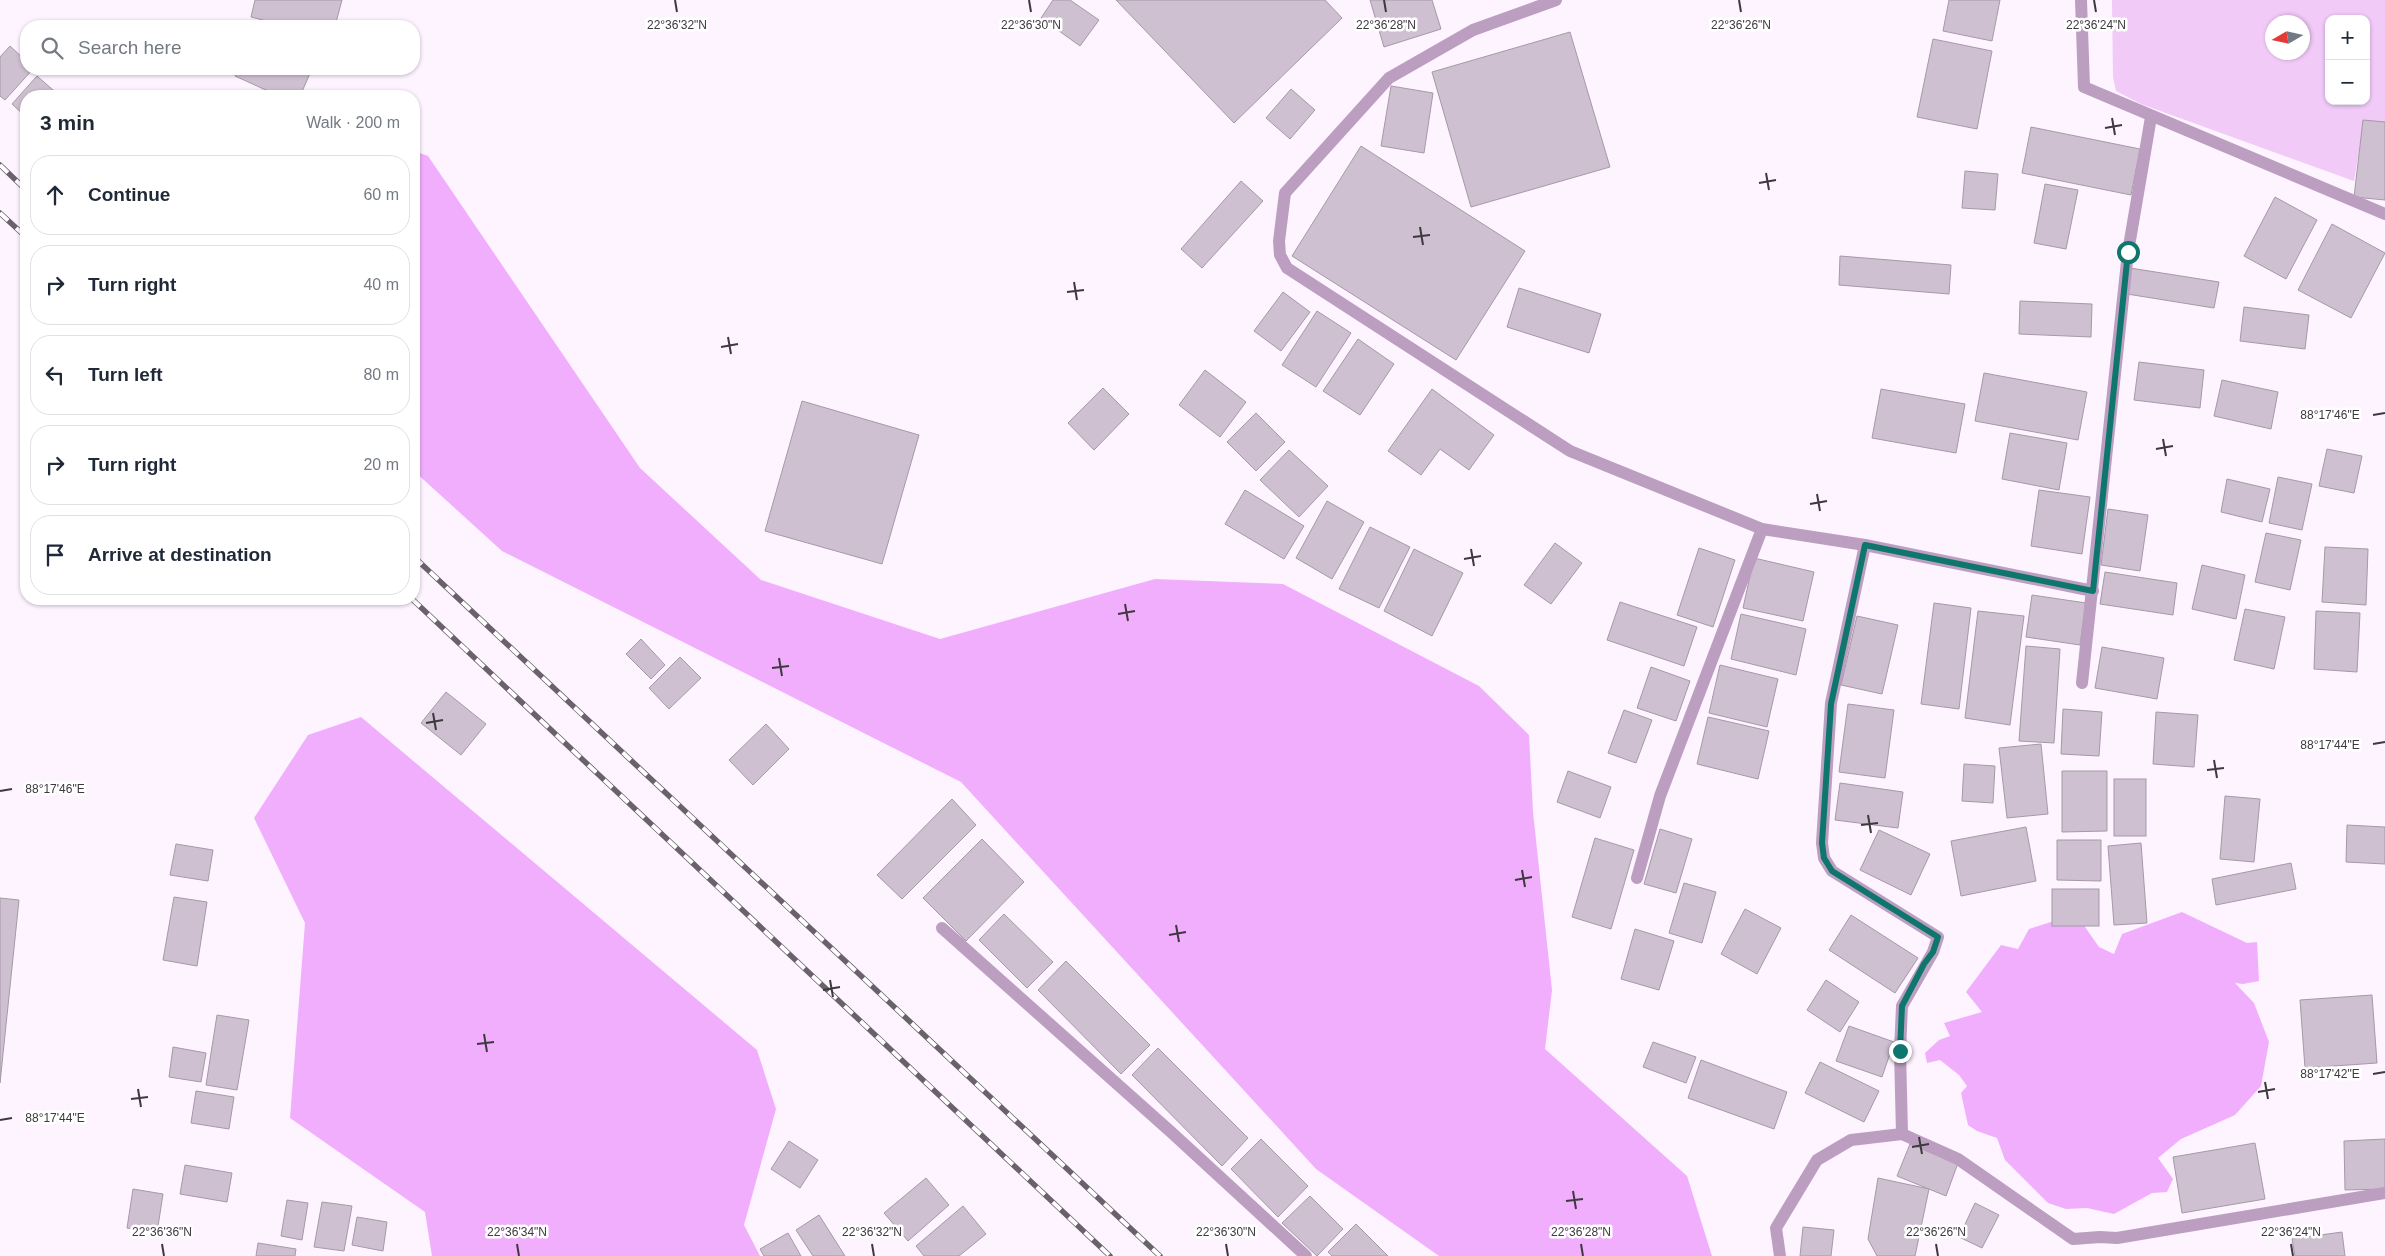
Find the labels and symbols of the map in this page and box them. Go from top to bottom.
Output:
north arrow [2265,15,2310,60]
text: 22°36'32"N [647,18,707,32]
text: 22°36'30"N [1001,18,1061,32]
text: 22°36'28"N [1356,18,1416,32]
text: 22°36'26"N [1711,18,1771,32]
text: 22°36'24"N [2066,18,2126,32]
route start [2117,241,2140,264]
text: 88°17'46"E [2300,408,2360,422]
text: 88°17'44"E [2300,738,2360,752]
text: 88°17'46"E [25,782,85,796]
route end [1889,1040,1912,1063]
text: 88°17'42"E [2300,1067,2360,1081]
text: 88°17'44"E [25,1111,85,1125]
text: 22°36'36"N [132,1225,192,1239]
text: 22°36'34"N [487,1225,547,1239]
text: 22°36'32"N [842,1225,902,1239]
text: 22°36'30"N [1196,1225,1256,1239]
text: 22°36'28"N [1551,1225,1611,1239]
text: 22°36'26"N [1906,1225,1966,1239]
text: 22°36'24"N [2261,1225,2321,1239]

